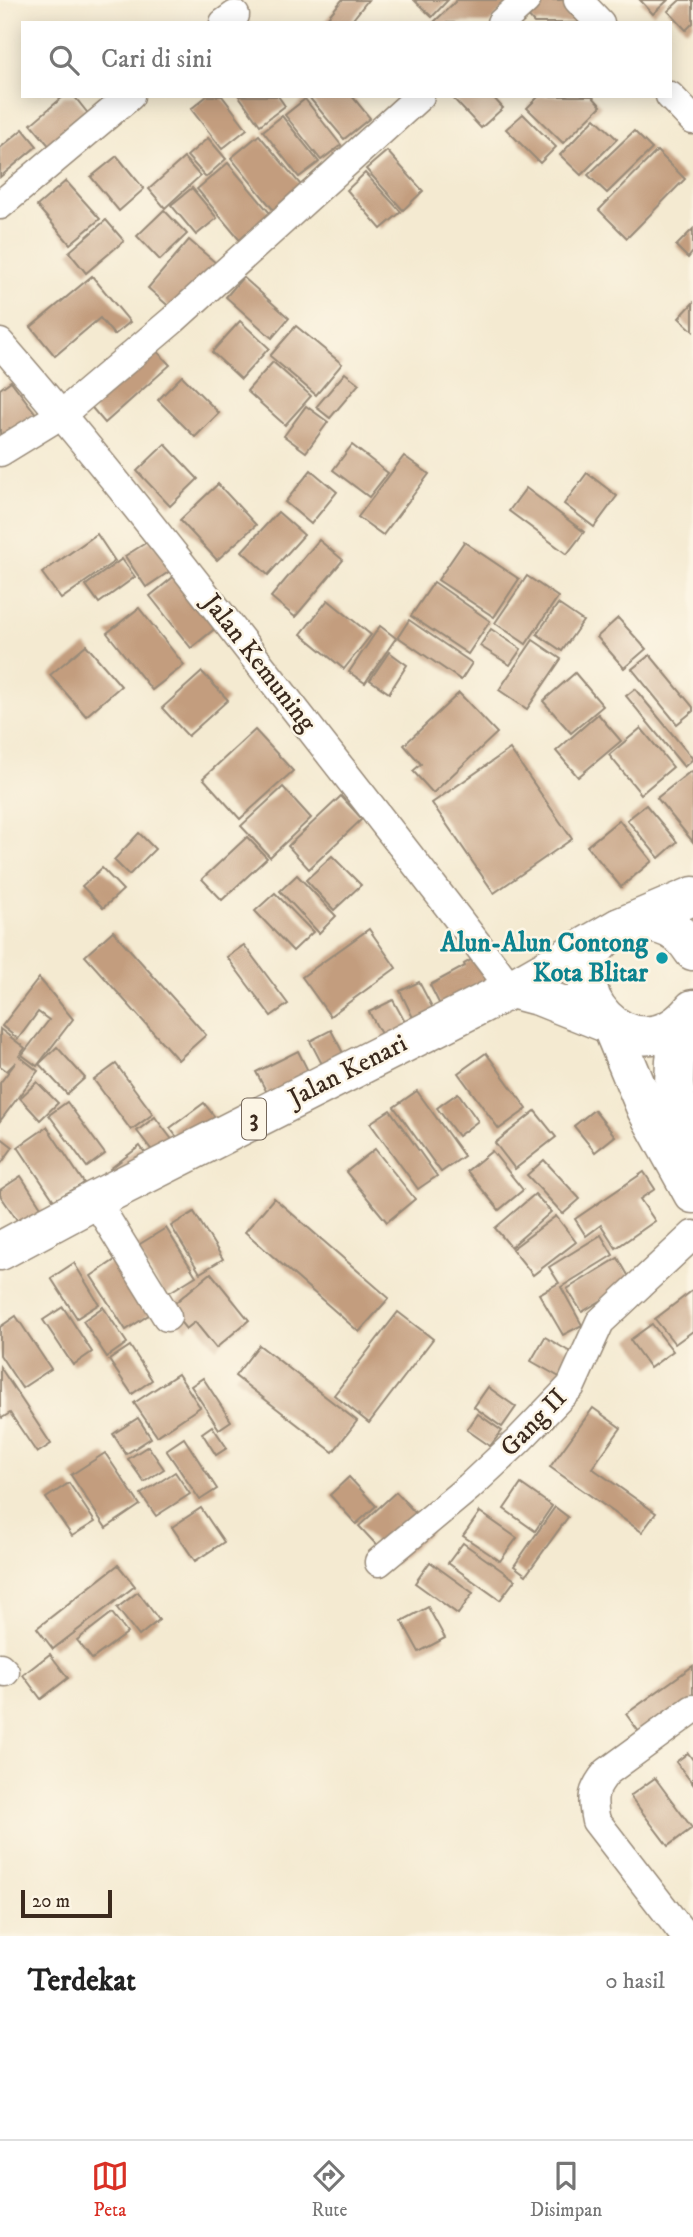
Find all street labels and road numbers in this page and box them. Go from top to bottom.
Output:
street label: Jalan Kemuning [194,586,323,739]
street label: Jalan Kenari [281,1027,413,1116]
road number: 3 [242,1098,266,1140]
street label: Gang II [493,1382,575,1464]

